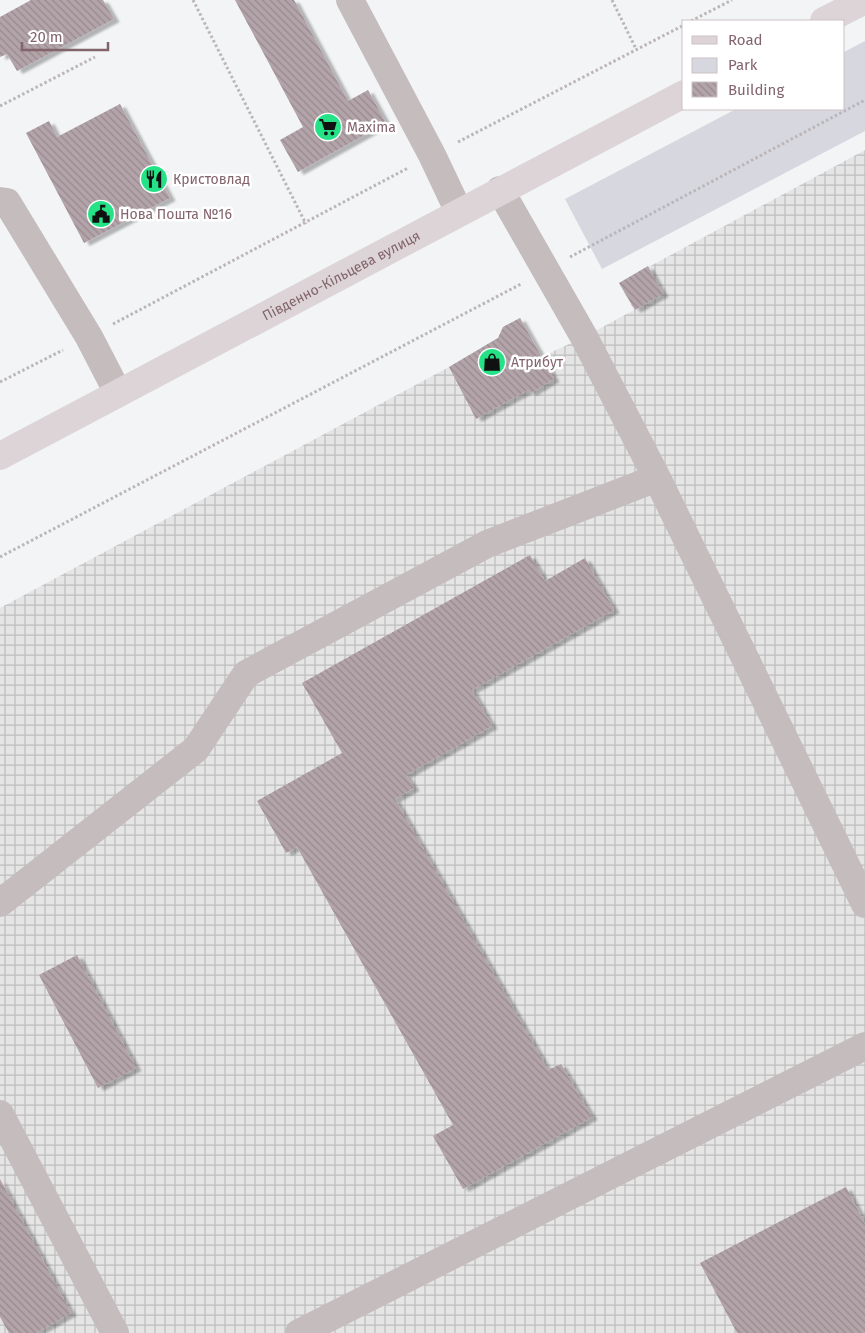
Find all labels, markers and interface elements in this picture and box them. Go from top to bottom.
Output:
scale bar [22,20,109,52]
legend [682,20,845,110]
text: 20 m [30,28,63,46]
text: Road [728,31,763,49]
text: Park [728,56,758,74]
text: Building [728,81,784,99]
supermarket icon: Maxima [313,112,343,142]
place label: Maxima [347,119,396,136]
restaurant icon: Кристовлад [139,164,169,194]
place label: Кристовлад [173,171,250,188]
public building icon: Нова Пошта №16 [86,199,116,229]
place label: Нова Пошта №16 [120,206,232,223]
street label: Південно-Кільцева вулиця [259,227,423,324]
shop icon: Атрибут [477,347,507,377]
place label: Атрибут [511,354,564,371]

